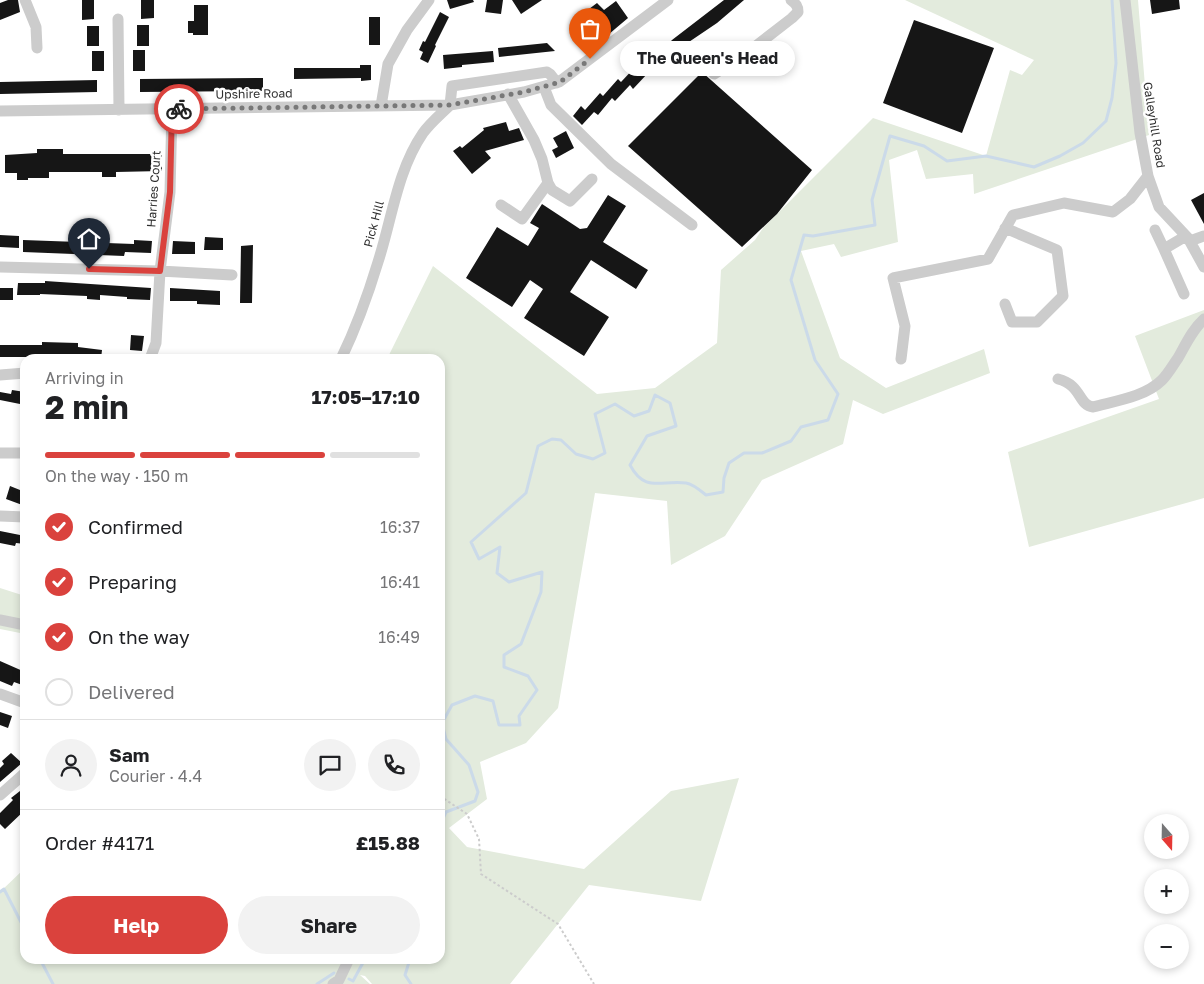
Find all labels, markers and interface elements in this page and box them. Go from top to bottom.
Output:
pin [569,8,611,59]
icon: bag [576,15,604,43]
callout: The Queen's Head [620,42,795,76]
text: The Queen's Head [637,48,778,68]
street label: Galleyhill Road [1140,81,1169,169]
courier [154,84,204,134]
street label: Upshire Road [215,85,293,102]
icon: bike [165,95,193,123]
street label: Harries Court [143,150,164,228]
street label: Pick Hill [360,199,387,249]
pin [68,218,110,269]
icon: home [75,225,103,253]
text: Arriving in [45,368,124,388]
text: 17:05–17:10 [311,385,420,408]
text: 2 min [45,388,129,426]
text: On the way · 150 m [45,466,188,486]
icon: check [45,513,73,541]
text: Confirmed [88,515,183,538]
text: 16:37 [380,517,420,537]
icon: check [45,568,73,596]
text: Preparing [88,570,177,593]
text: 16:41 [380,572,420,592]
icon: check [45,623,73,651]
text: On the way [88,625,190,648]
text: 16:49 [378,627,420,647]
text: Delivered [88,680,175,703]
button: person [45,739,97,791]
button: chat [304,739,356,791]
button: phone [368,739,420,791]
text: Sam [109,743,149,766]
text: Courier · 4.4 [109,766,202,786]
north arrow [1144,814,1189,859]
map controls [1144,814,1189,969]
text: Order #4171 [45,831,154,854]
text: £15.88 [356,831,420,854]
button: + [1144,869,1189,914]
button: Help [45,896,228,954]
button: Share [238,896,420,954]
button: − [1144,924,1189,969]

